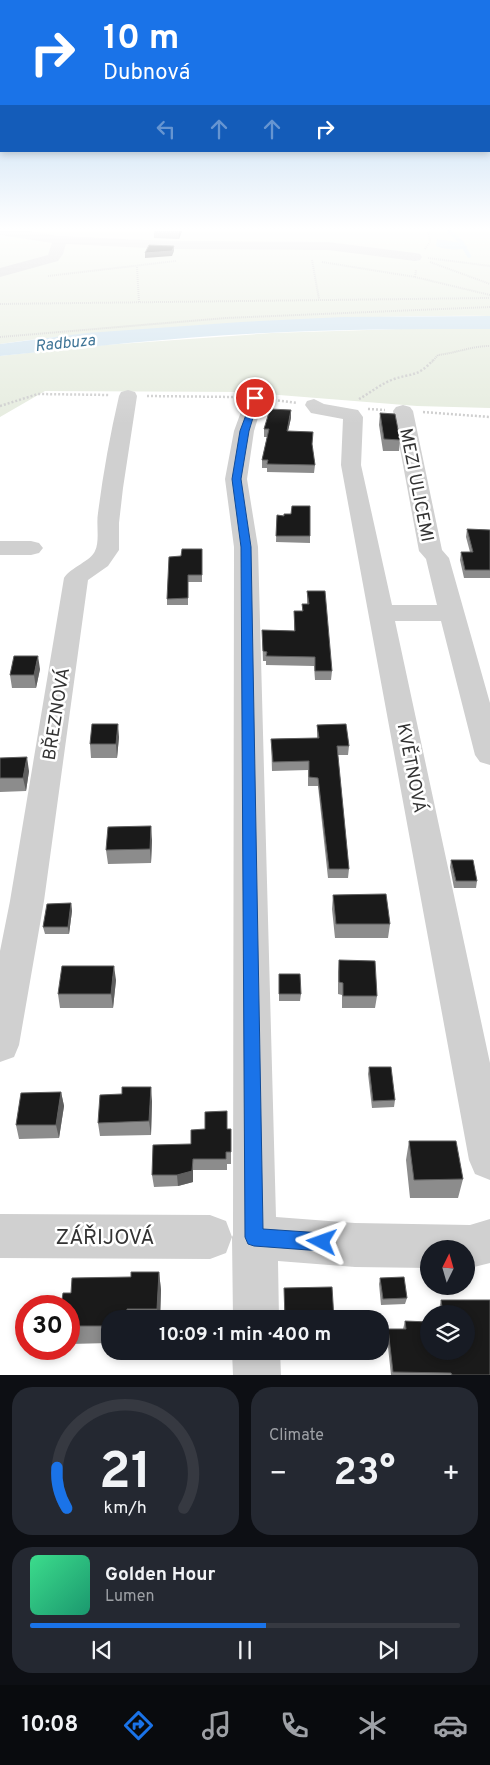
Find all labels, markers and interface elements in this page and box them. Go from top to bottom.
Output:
text: 10 m [103,17,179,61]
icon: right [20,20,85,85]
text: Dubnová [103,60,190,87]
icon: left [152,115,180,143]
icon: ahead [205,115,233,143]
icon: ahead [258,115,286,143]
icon: right [311,115,339,143]
water label: Radbuza [34,331,97,357]
pin [234,377,276,419]
icon: arrive [241,384,269,412]
street label: MEZI ULICEMI [393,426,438,544]
street label: BŘEZNOVÁ [37,666,76,762]
street label: KVĚTNOVÁ [391,721,432,815]
position arrow [295,1215,347,1267]
street label: ZÁŘIJOVÁ [56,1224,155,1252]
north arrow [420,1240,475,1295]
map controls [420,1240,475,1360]
speed limit sign: 30 [15,1295,80,1360]
button: layers [420,1305,475,1360]
text: 10:09 · 1 min · 400 m [159,1323,331,1347]
text: Climate [269,1426,324,1446]
text: 21 [99,1441,152,1507]
text: 23° [334,1450,395,1499]
text: − [269,1457,287,1493]
text: + [442,1457,460,1493]
text: km/h [104,1497,147,1520]
text: Golden Hour [105,1563,216,1587]
text: Lumen [105,1587,155,1607]
icon: previous [88,1636,116,1664]
icon: pause [231,1636,259,1664]
icon: next [374,1636,402,1664]
icon: directions [121,1708,156,1743]
icon: music [199,1708,234,1743]
icon: phone [277,1708,312,1743]
icon: climate [355,1708,390,1743]
icon: car [433,1708,468,1743]
text: 10:08 [22,1712,78,1739]

